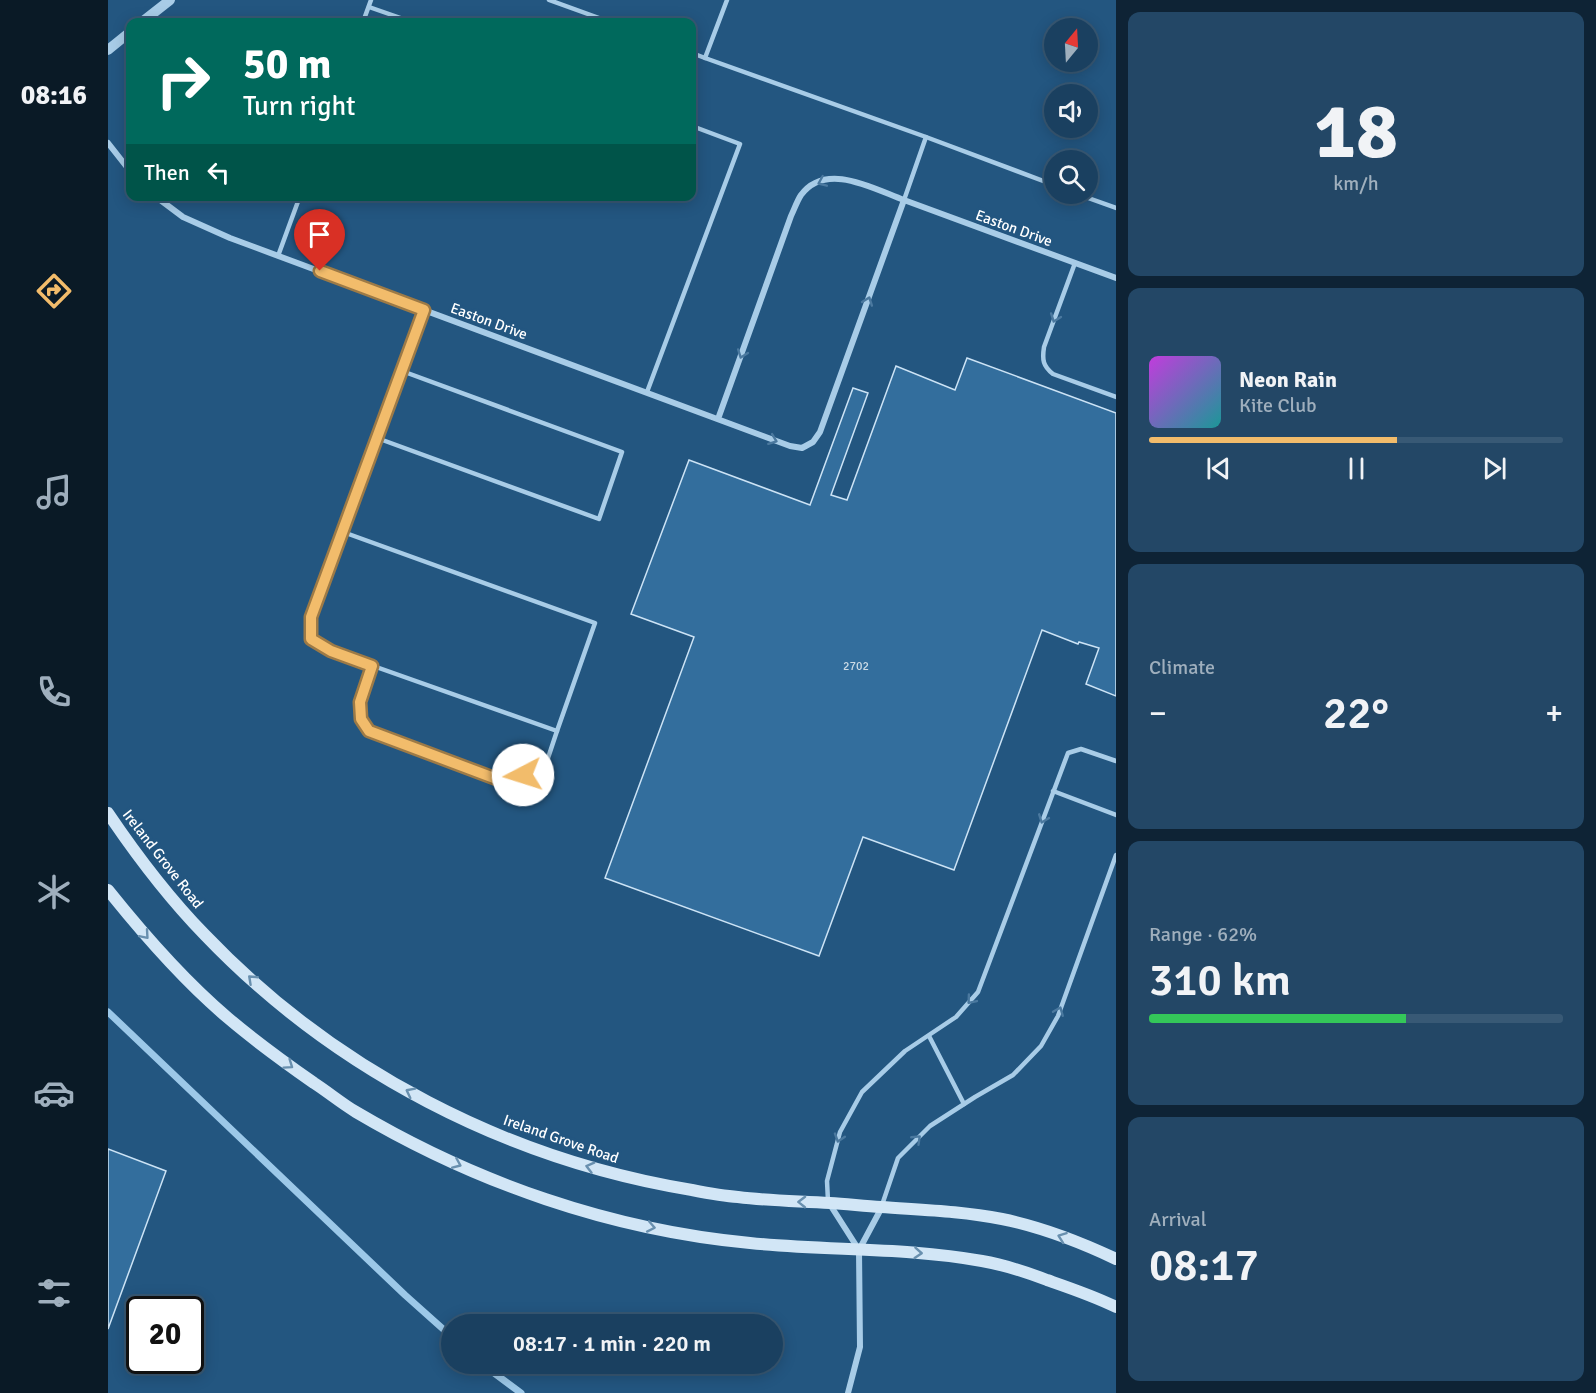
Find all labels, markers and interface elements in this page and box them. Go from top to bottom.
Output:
north arrow [1044,18,1098,72]
map controls [1044,18,1098,204]
text: 50 m [243,39,332,90]
icon: right [144,42,222,120]
text: 08:16 [21,79,87,112]
button: sound [1044,84,1098,138]
text: 18 [1314,84,1398,180]
text: Turn right [243,90,356,123]
button: search [1044,150,1098,204]
icon: left [202,156,235,189]
text: Then [144,159,190,186]
text: km/h [1333,171,1379,196]
one-way arrow [817,175,828,187]
street label: Easton Drive [973,206,1055,250]
pin [294,209,345,271]
icon: arrive [303,218,336,251]
icon: directions [33,270,75,312]
one-way arrow [860,296,873,307]
street label: Easton Drive [448,299,530,343]
one-way arrow [1050,312,1062,323]
one-way arrow [736,348,749,359]
text: Neon Rain [1239,366,1337,393]
text: Kite Club [1239,393,1317,418]
one-way arrow [767,432,778,445]
icon: previous [1202,452,1235,485]
icon: pause [1340,452,1373,485]
icon: next [1478,452,1511,485]
icon: music [33,471,75,513]
text: Climate [1149,655,1215,680]
house number: 2702 [843,659,869,674]
icon: phone [33,671,75,713]
text: 22° [1323,686,1389,741]
text: − [1149,693,1167,734]
text: + [1545,693,1563,734]
position arrow [491,743,555,807]
street label: Ireland Grove Road [119,806,207,912]
one-way arrow [1037,813,1050,824]
icon: climate [33,871,75,913]
text: Range · 62% [1149,922,1257,947]
one-way arrow [138,928,149,939]
text: 310 km [1149,953,1291,1008]
one-way arrow [248,976,259,987]
one-way arrow [967,993,978,1004]
one-way arrow [1052,1007,1064,1018]
one-way arrow [283,1058,294,1069]
icon: car [33,1072,75,1114]
one-way arrow [406,1088,416,1099]
street label: Ireland Grove Road [501,1111,621,1167]
one-way arrow [834,1132,847,1143]
one-way arrow [910,1135,921,1146]
one-way arrow [450,1157,461,1169]
one-way arrow [585,1162,596,1174]
one-way arrow [798,1196,807,1209]
text: Arrival [1149,1207,1207,1232]
one-way arrow [645,1220,655,1233]
one-way arrow [1057,1231,1068,1244]
text: 08:17 [1149,1238,1259,1293]
one-way arrow [913,1246,922,1259]
icon: filters [33,1272,75,1314]
speed limit sign: 20 [126,1296,204,1374]
text: 08:17 · 1 min · 220 m [513,1330,711,1357]

